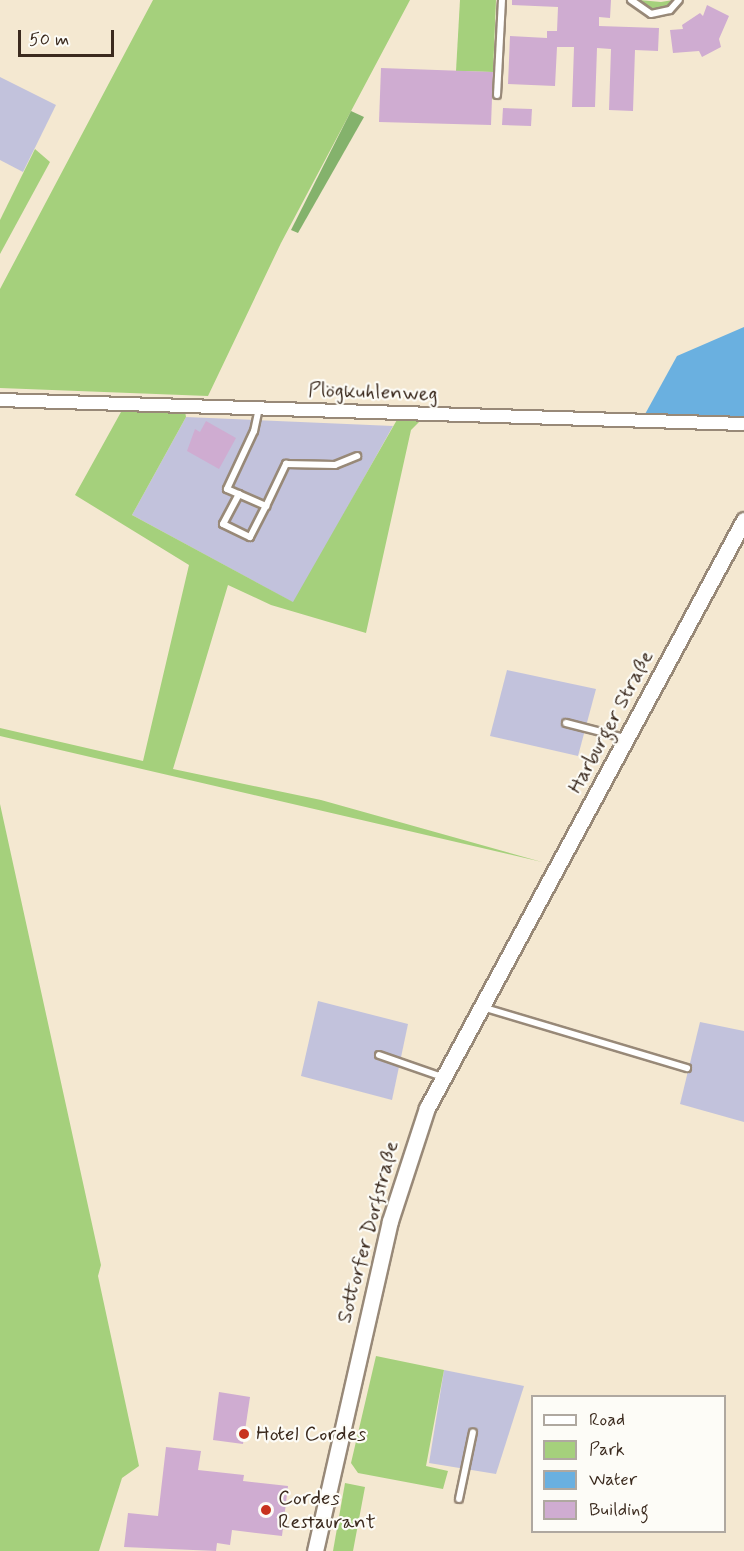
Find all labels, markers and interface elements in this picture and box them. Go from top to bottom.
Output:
scale bar [21,18,117,56]
text: 50 m [29,28,69,52]
street label: Plögkuhlenweg [308,377,438,407]
street label: Harburger Straße [563,646,659,798]
street label: Sottorfer Dorfstraße [331,1138,405,1326]
legend [531,1395,726,1533]
text: Road [589,1408,625,1432]
place label: Hotel Cordes [256,1421,366,1447]
marker: Hotel Cordes [237,1427,251,1441]
text: Park [589,1438,625,1462]
text: Water [589,1468,637,1492]
place label: Cordes Restaurant [278,1485,376,1535]
text: Building [589,1498,649,1522]
marker: Cordes Restaurant [259,1503,273,1517]

